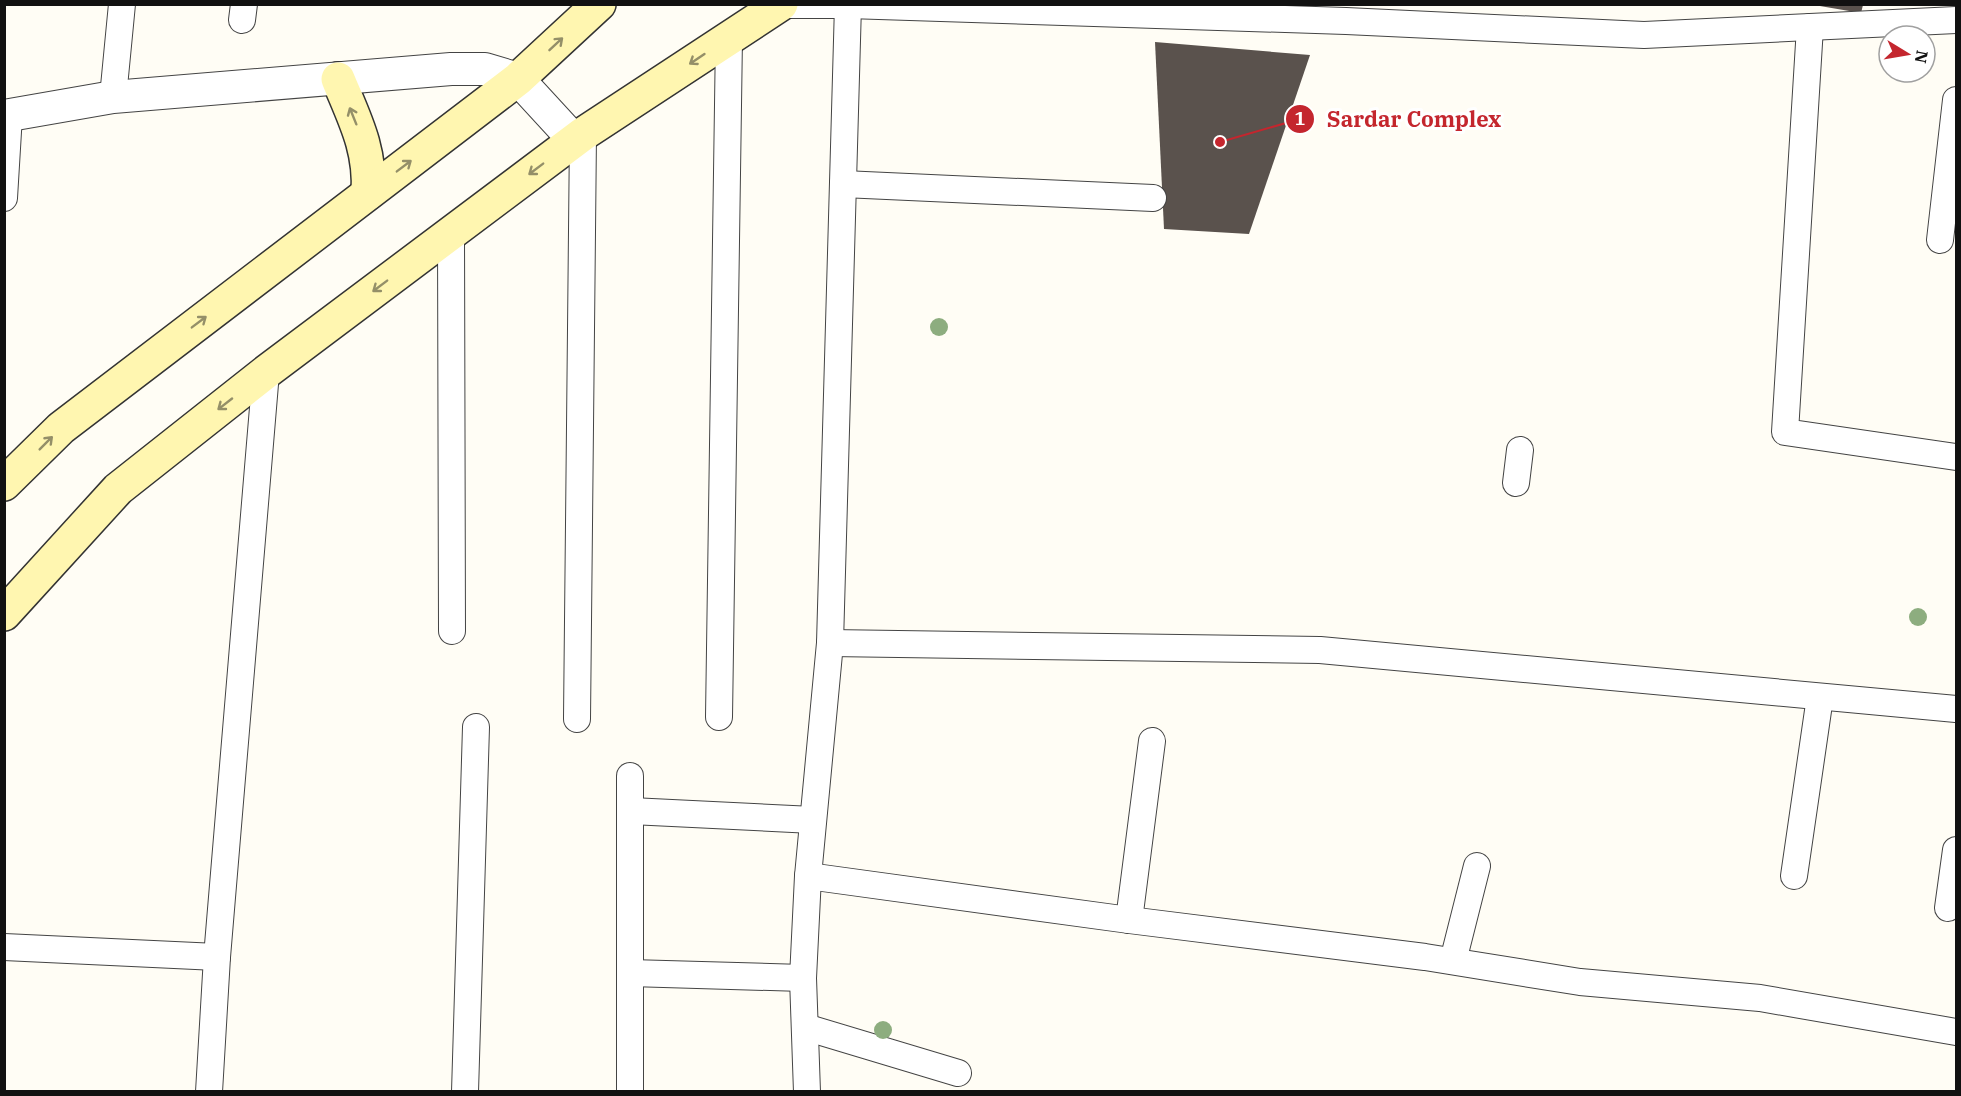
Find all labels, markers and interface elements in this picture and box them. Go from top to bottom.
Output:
north arrow [1877,24,1937,84]
one-way arrow [548,37,563,51]
text: N [1911,49,1933,65]
one-way arrow [688,52,705,65]
callout: Sardar Complex [1285,99,1513,139]
text: Sardar Complex [1327,104,1501,133]
one-way arrow [347,107,358,125]
text: 1 [1295,107,1306,130]
one-way arrow [396,159,412,172]
one-way arrow [529,163,545,176]
one-way arrow [372,280,388,292]
one-way arrow [191,316,207,329]
one-way arrow [217,398,233,411]
one-way arrow [38,435,53,450]

